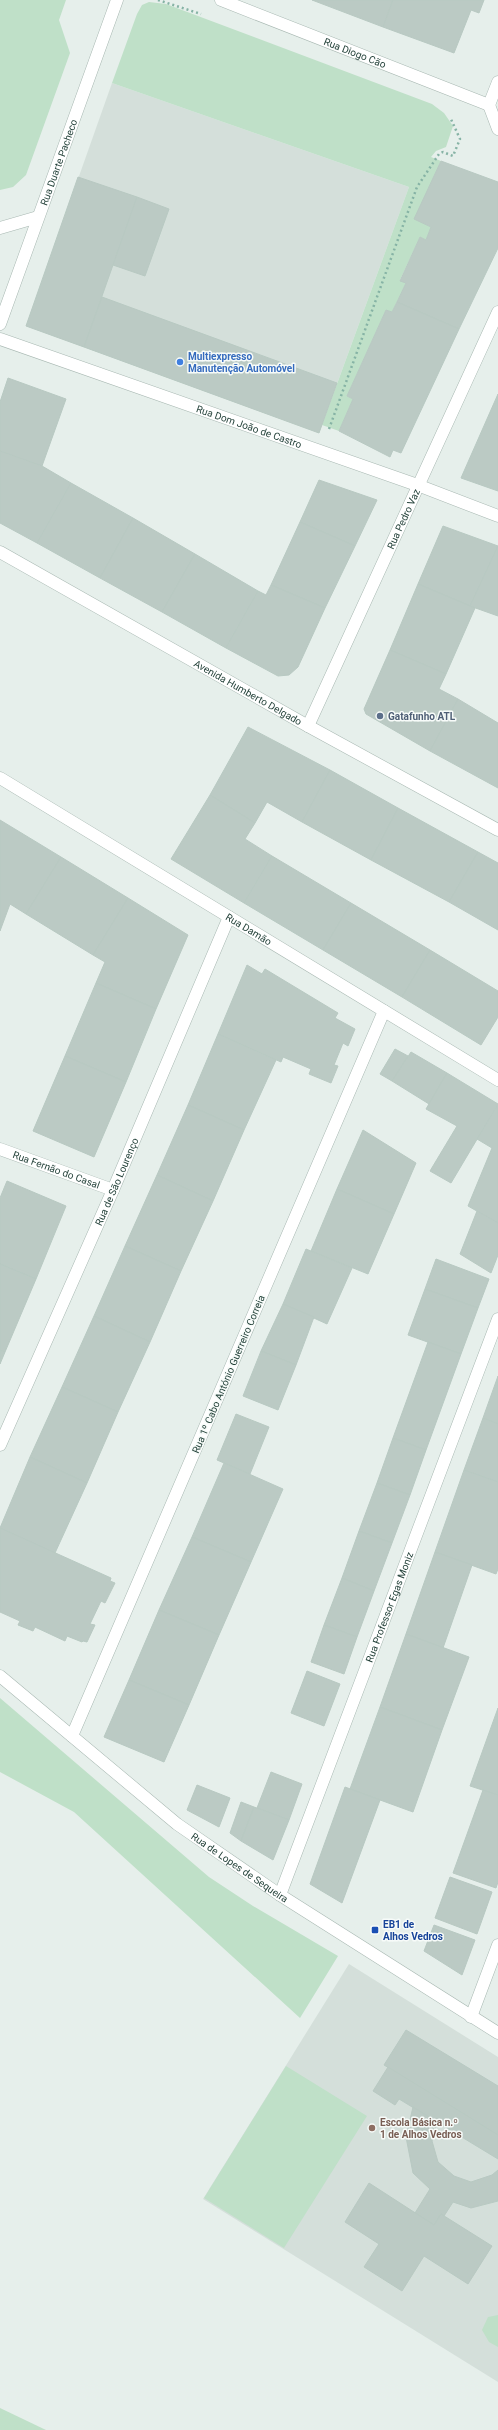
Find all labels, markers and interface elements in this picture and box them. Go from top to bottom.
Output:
street label: Rua Diogo Cão [322,36,388,70]
street label: Rua Duarte Pacheco [38,118,80,207]
place label: Multiexpresso Manutenção Automóvel [188,351,295,374]
marker: Multiexpresso Manutenção Automóvel [175,357,185,367]
street label: Rua Dom João de Castro [195,403,303,450]
street label: Rua Pedro Vaz [385,487,422,551]
street label: Avenida Humberto Delgado [192,658,304,728]
marker: Gatafunho ATL [375,711,385,721]
place label: Gatafunho ATL [388,711,456,722]
street label: Rua Damão [224,911,274,948]
street label: Rua de São Lourenço [93,1136,141,1227]
street label: Rua Fernão do Casal [11,1149,101,1191]
street label: Rua 1º Cabo António Guerreiro Correia [190,1294,267,1455]
street label: Rua Professor Egas Moniz [364,1550,415,1664]
street label: Rua de Lopes de Sequeira [189,1831,290,1905]
place label: EB1 de Alhos Vedros [383,1919,443,1942]
marker: EB1 de Alhos Vedros [370,1925,380,1935]
place label: Escola Básica n.º 1 de Alhos Vedros [380,2117,462,2140]
marker: Escola Básica n.º 1 de Alhos Vedros [367,2123,377,2133]

